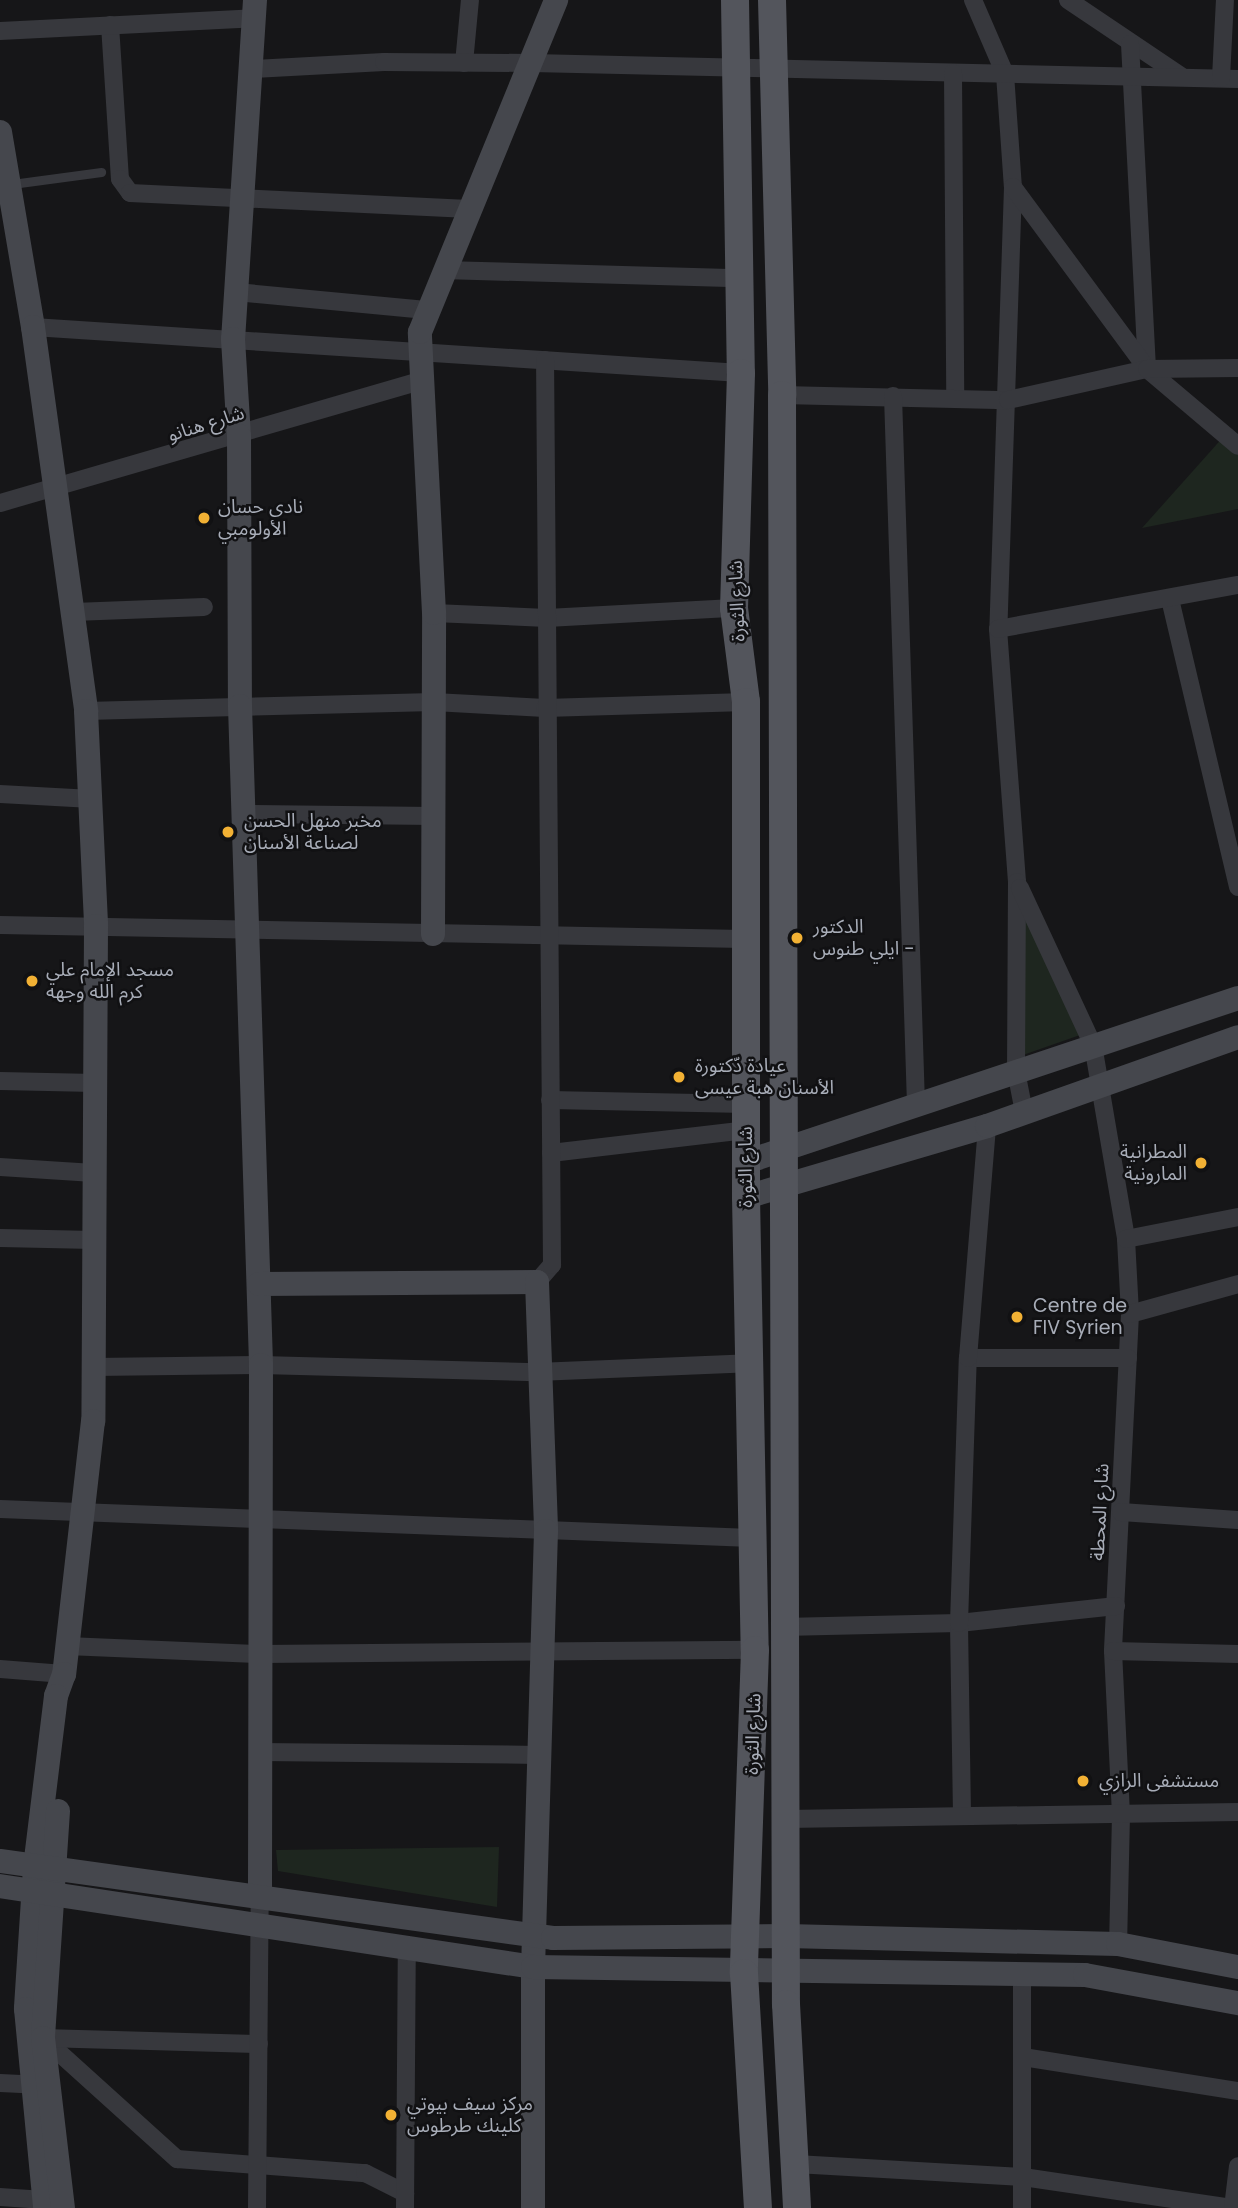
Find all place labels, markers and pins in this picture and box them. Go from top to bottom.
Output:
place label: نادي حسان الأولومبي [218,496,303,540]
marker: نادي حسان الأولومبي [196,510,212,526]
place label: مخبر منهل الحسن لصناعة الأسنان [244,810,382,854]
marker: مخبر منهل الحسن لصناعة الأسنان [218,822,238,842]
place label: الدكتور ايلي طنوس - [813,916,915,960]
marker: الدكتور ايلي طنوس - [787,928,807,948]
place label: مسجد الإمام علي كرم الله وجهه [46,959,174,1003]
marker: مسجد الإمام علي كرم الله وجهه [24,973,40,989]
place label: عيادة دّكتورة الأسنان هبة عيسى [695,1055,834,1099]
marker: عيادة دّكتورة الأسنان هبة عيسى [669,1067,689,1087]
place label: المطرانية المارونية [1120,1141,1187,1185]
marker: المطرانية المارونية [1193,1155,1209,1171]
place label: Centre de FIV Syrien [1033,1295,1127,1339]
marker: Centre de FIV Syrien [1007,1307,1027,1327]
place label: مستشفى الرازي [1099,1770,1219,1792]
marker: مستشفى الرازي [1073,1771,1093,1791]
place label: مركز سيف بيوتي كلينك طرطوس [407,2093,533,2137]
marker: مركز سيف بيوتي كلينك طرطوس [381,2105,401,2125]

